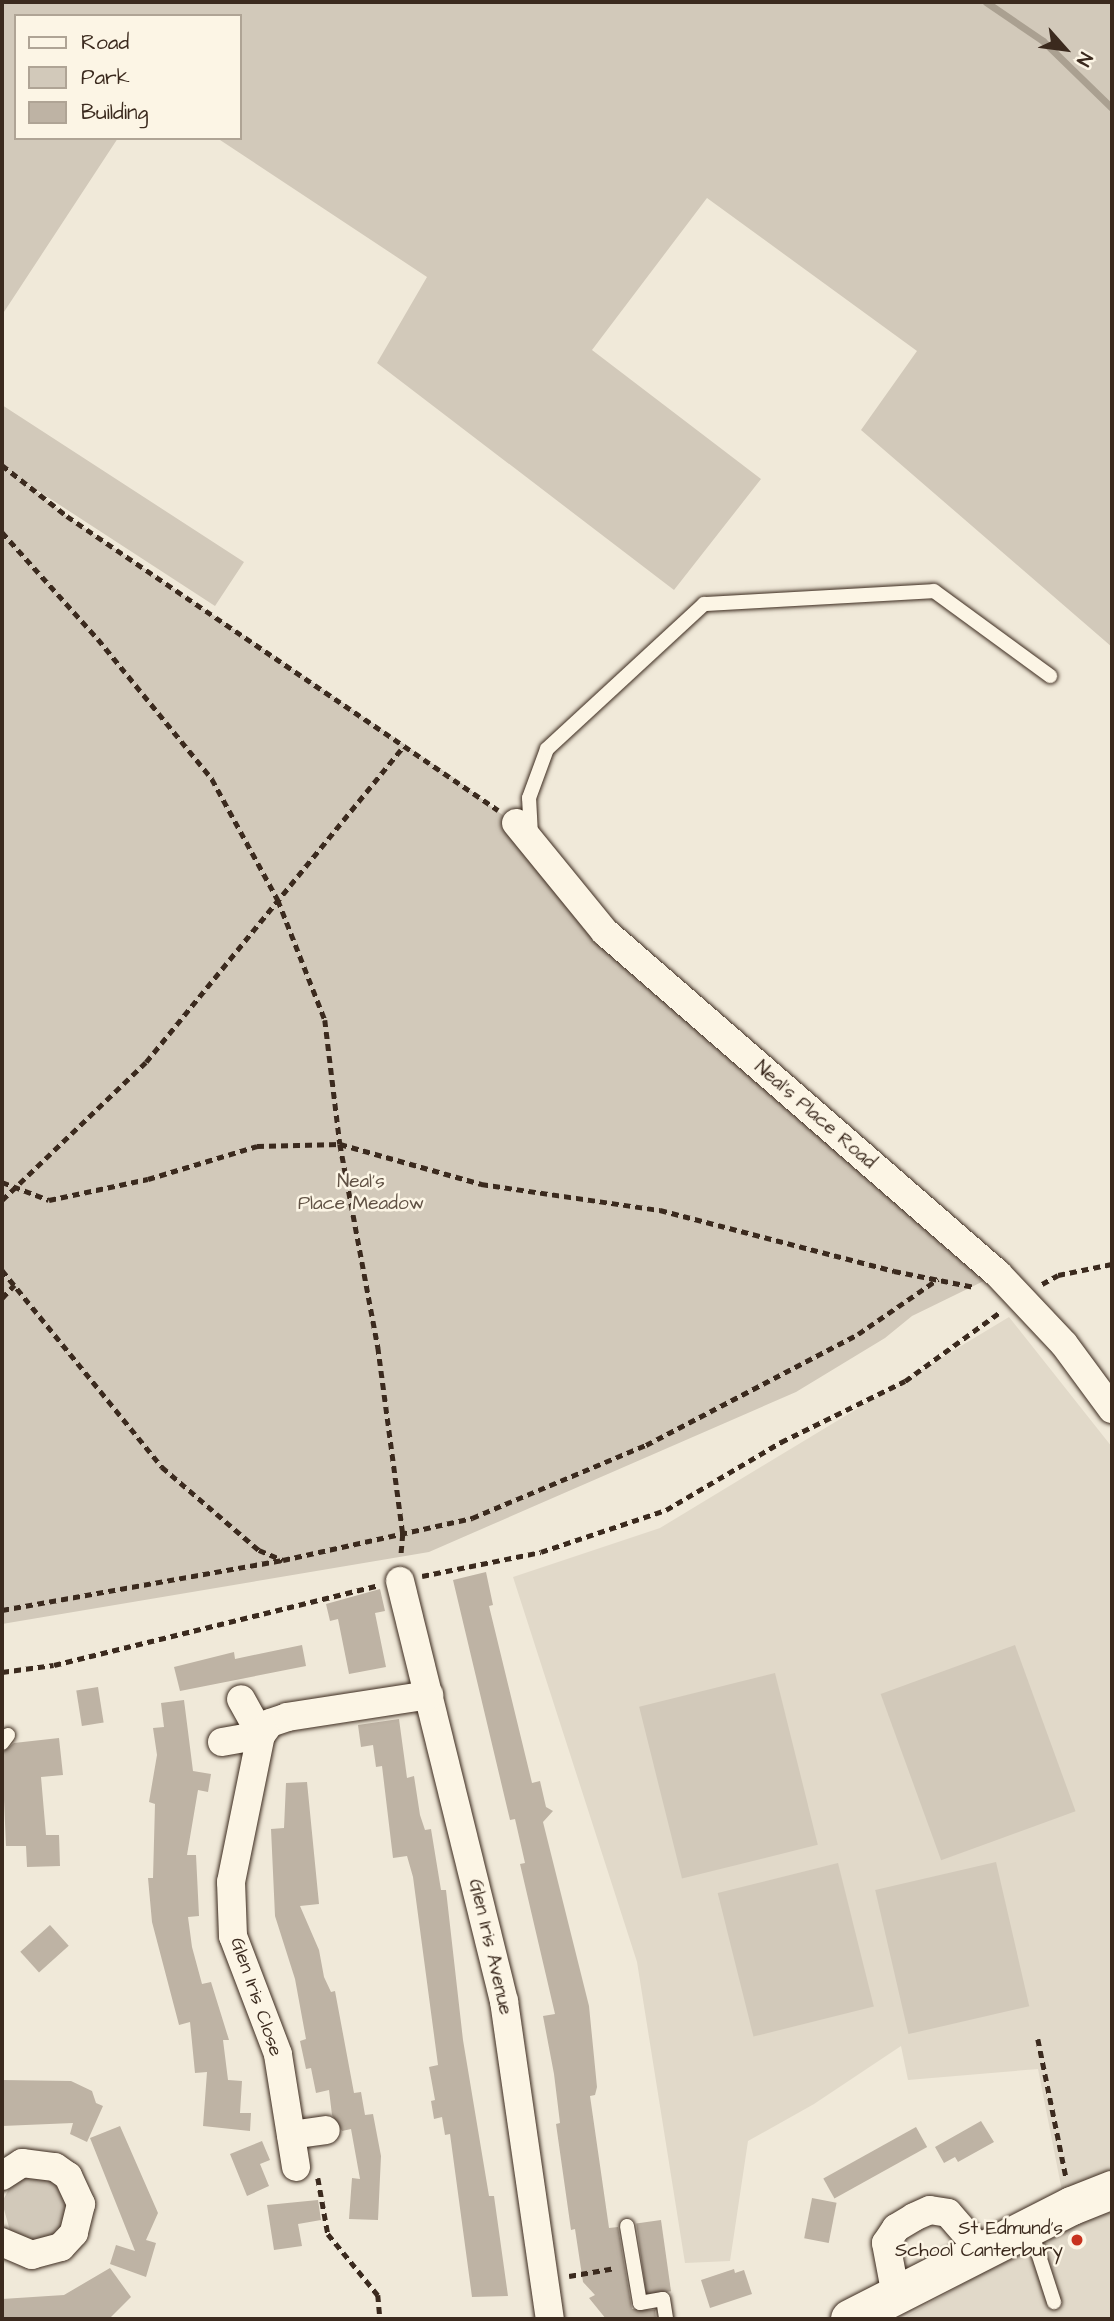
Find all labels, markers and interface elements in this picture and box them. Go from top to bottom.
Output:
legend [14,14,242,140]
north arrow [1030,14,1100,84]
text: Road [81,28,129,57]
text: N [1069,47,1099,71]
text: Park [81,63,130,92]
text: Building [81,98,148,127]
street label: Neal's Place Road [750,1056,880,1174]
park label: Neal's Place Meadow [298,1171,424,1215]
street label: Glen Iris Avenue [463,1877,517,2017]
street label: Glen Iris Close [225,1935,287,2059]
place label: St Edmund's School Canterbury [895,2218,1063,2262]
marker: St Edmund's School Canterbury [1069,2232,1085,2248]

